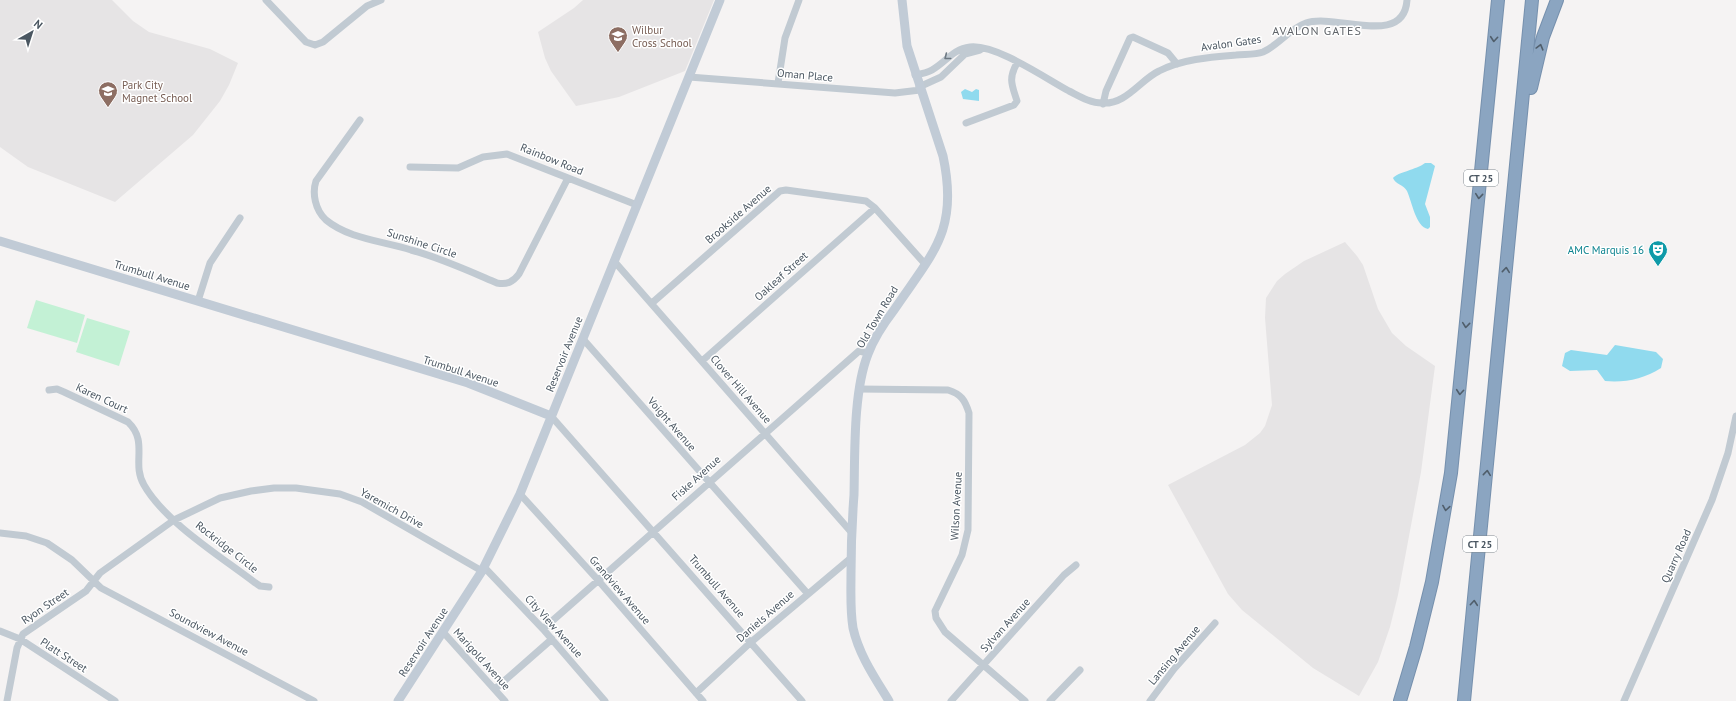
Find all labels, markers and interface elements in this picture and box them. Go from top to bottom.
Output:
north arrow [12,12,52,52]
text: N [31,17,46,32]
place label: Wilbur Cross School [632,23,693,50]
district label: AVALON GATES [1272,23,1362,38]
school or university icon: Wilbur Cross School [607,25,629,53]
street label: Avalon Gates [1200,32,1262,54]
one-way arrow [1490,36,1499,42]
one-way arrow [1535,44,1544,51]
one-way arrow [945,53,952,60]
street label: Oman Place [777,66,834,84]
place label: Park City Magnet School [122,78,193,105]
school or university icon: Park City Magnet School [97,80,119,108]
street label: Rainbow Road [518,140,586,178]
road number: CT 25 [1464,170,1498,186]
street label: Brookside Avenue [702,181,774,247]
one-way arrow [1475,193,1484,199]
street label: Sunshine Circle [385,225,459,261]
theatre icon: AMC Marquis 16 [1647,239,1669,267]
place label: AMC Marquis 16 [1568,243,1644,257]
street label: Oakleaf Street [751,248,811,304]
street label: Trumbull Avenue [112,257,192,293]
one-way arrow [1502,267,1511,273]
street label: Old Town Road [853,283,901,351]
street label: Reservoir Avenue [542,314,586,394]
one-way arrow [1462,322,1471,329]
street label: Trumbull Avenue [421,352,501,390]
street label: Clover Hill Avenue [707,352,775,427]
street label: Karen Court [74,380,130,416]
one-way arrow [1456,389,1465,395]
street label: Voight Avenue [644,393,700,454]
street label: Fiske Avenue [669,452,724,504]
one-way arrow [1482,470,1491,476]
street label: Wilson Avenue [947,471,965,541]
street label: Yaremich Drive [358,485,427,531]
one-way arrow [1442,505,1451,511]
street label: Rockridge Circle [193,518,262,576]
street label: Quarry Road [1658,527,1694,585]
road number: CT 25 [1463,536,1497,552]
street label: Trumbull Avenue [686,552,748,621]
street label: Grandview Avenue [586,553,654,627]
street label: Ryon Street [19,585,72,627]
street label: Daniels Avenue [733,587,797,645]
street label: City View Avenue [522,592,586,661]
street label: Sylvan Avenue [977,595,1033,655]
one-way arrow [1469,600,1478,606]
street label: Reservoir Avenue [395,604,451,679]
street label: Soundview Avenue [167,605,252,659]
street label: Lansing Avenue [1145,622,1203,688]
street label: Marigold Avenue [450,625,514,693]
street label: Platt Street [38,635,90,676]

